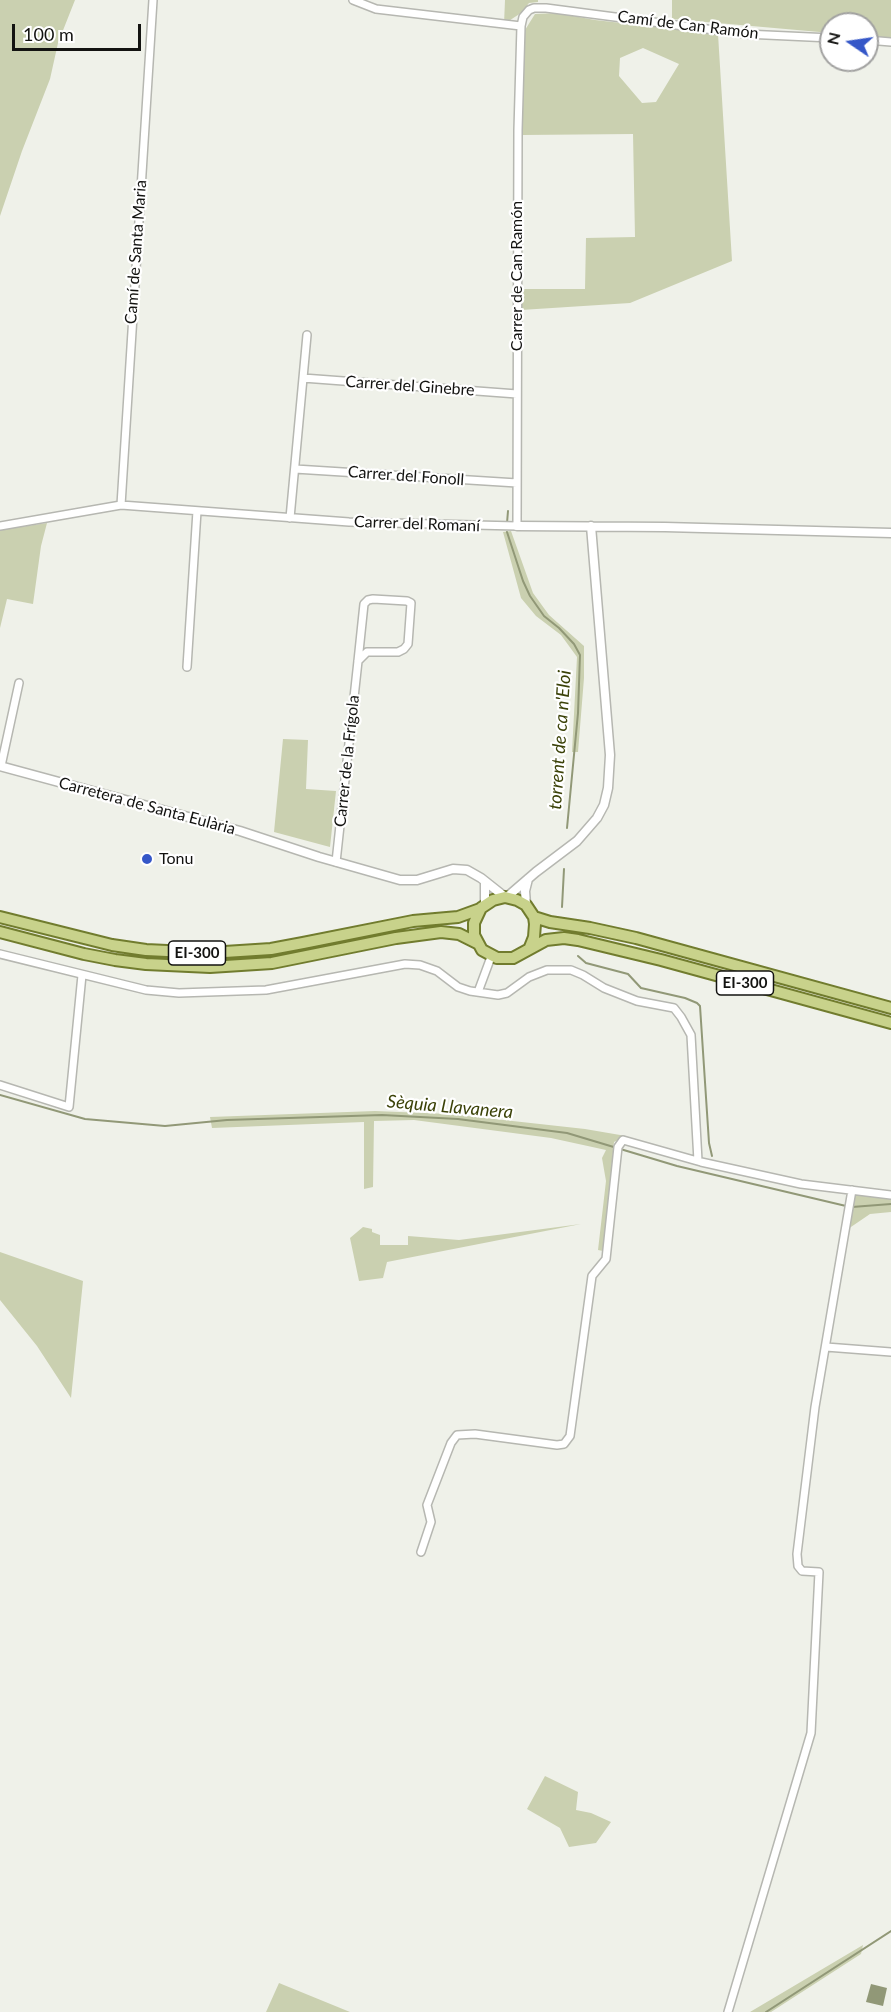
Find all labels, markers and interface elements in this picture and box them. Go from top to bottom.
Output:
street label: Camí de Can Ramón [616,7,760,43]
scale bar [15,12,144,50]
north arrow [819,12,879,72]
text: 100 m [23,23,74,45]
text: N [822,30,844,46]
street label: Camí de Santa Maria [121,179,151,325]
street label: Carrer de Can Ramón [507,201,527,351]
street label: Carrer del Ginebre [345,372,475,400]
street label: Carrer del Fonoll [347,462,465,490]
street label: Carrer del Romaní [354,512,480,536]
water label: torrent de ca n'Eloi [544,670,576,810]
street label: Carrer de la Frígola [331,694,363,828]
street label: Carretera de Santa Eulària [57,773,237,839]
place label: Tonu [159,849,193,869]
marker: Tonu [140,852,154,866]
road number: EI-300 [168,941,226,965]
road number: EI-300 [716,971,774,995]
water label: Sèquia Llavanera [386,1091,514,1123]

